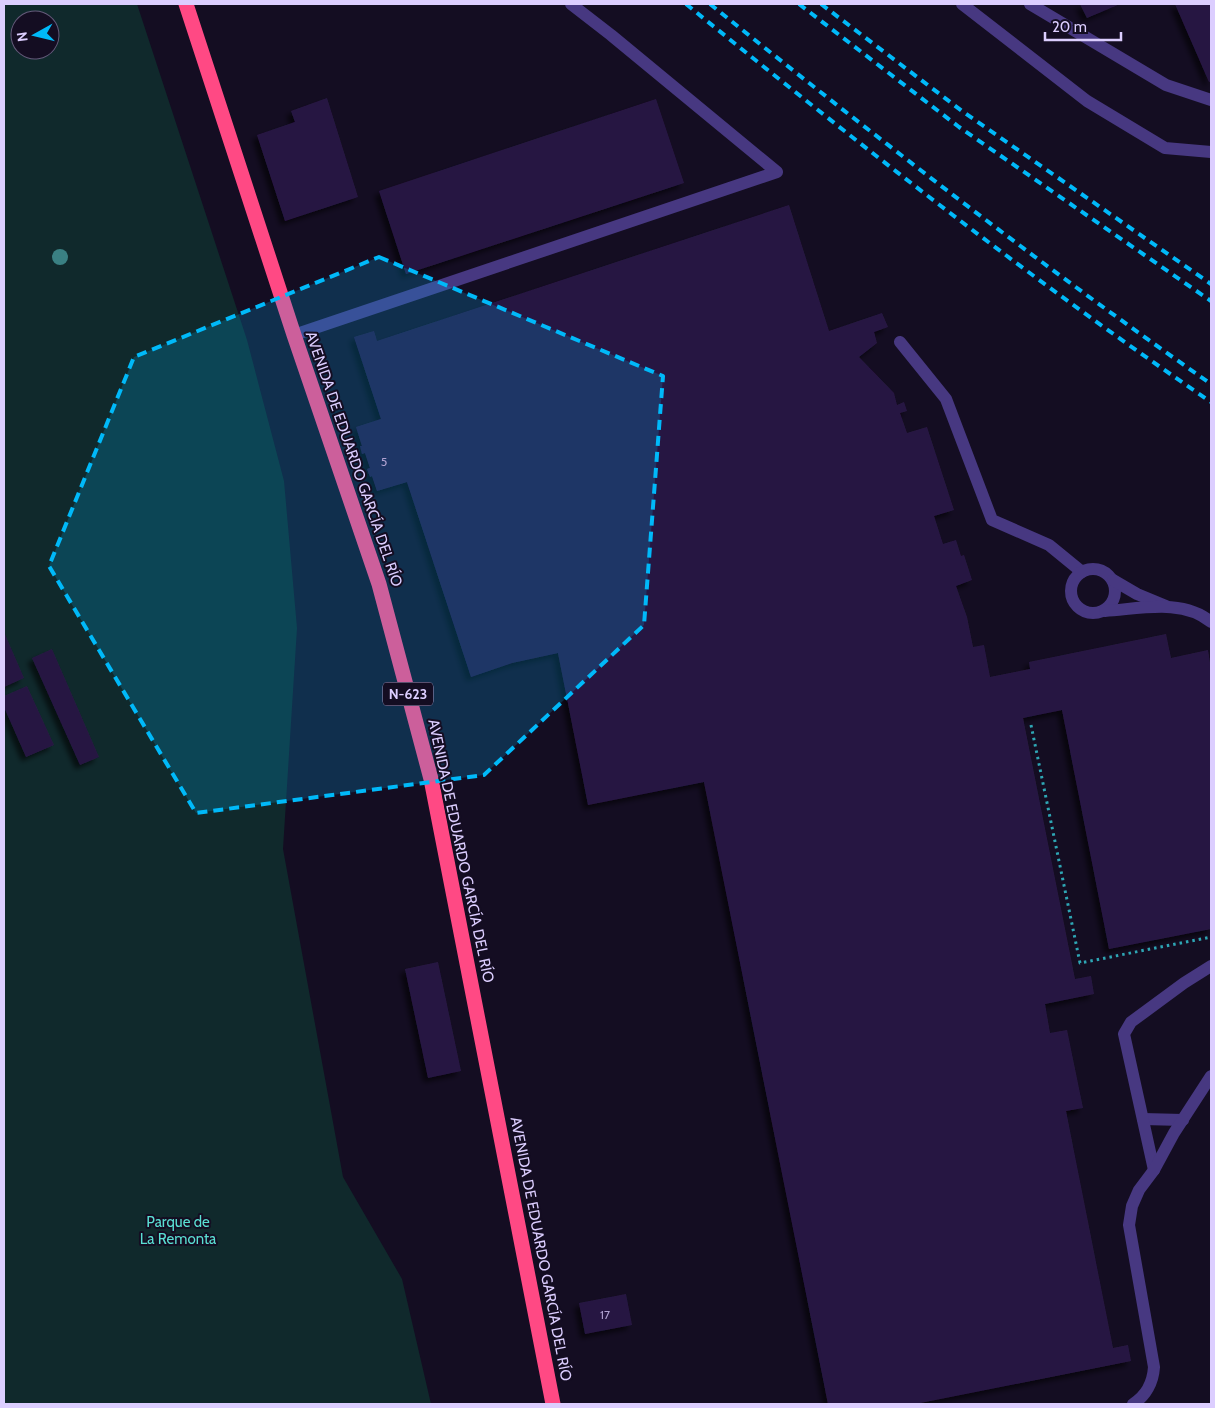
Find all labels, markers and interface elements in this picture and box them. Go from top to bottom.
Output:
north arrow [10,10,60,60]
scale bar [1045,10,1121,42]
text: 20 m [1052,18,1087,36]
text: N [13,31,32,43]
street label: AVENIDA DE EDUARDO GARCÍA DEL RÍO [302,329,407,589]
house number: 5 [381,454,387,469]
road number: N-623 [383,682,433,706]
street label: AVENIDA DE EDUARDO GARCÍA DEL RÍO [424,717,499,984]
street label: AVENIDA DE EDUARDO GARCÍA DEL RÍO [507,1115,576,1383]
park label: Parque de La Remonta [140,1213,217,1248]
house number: 17 [600,1307,610,1322]

